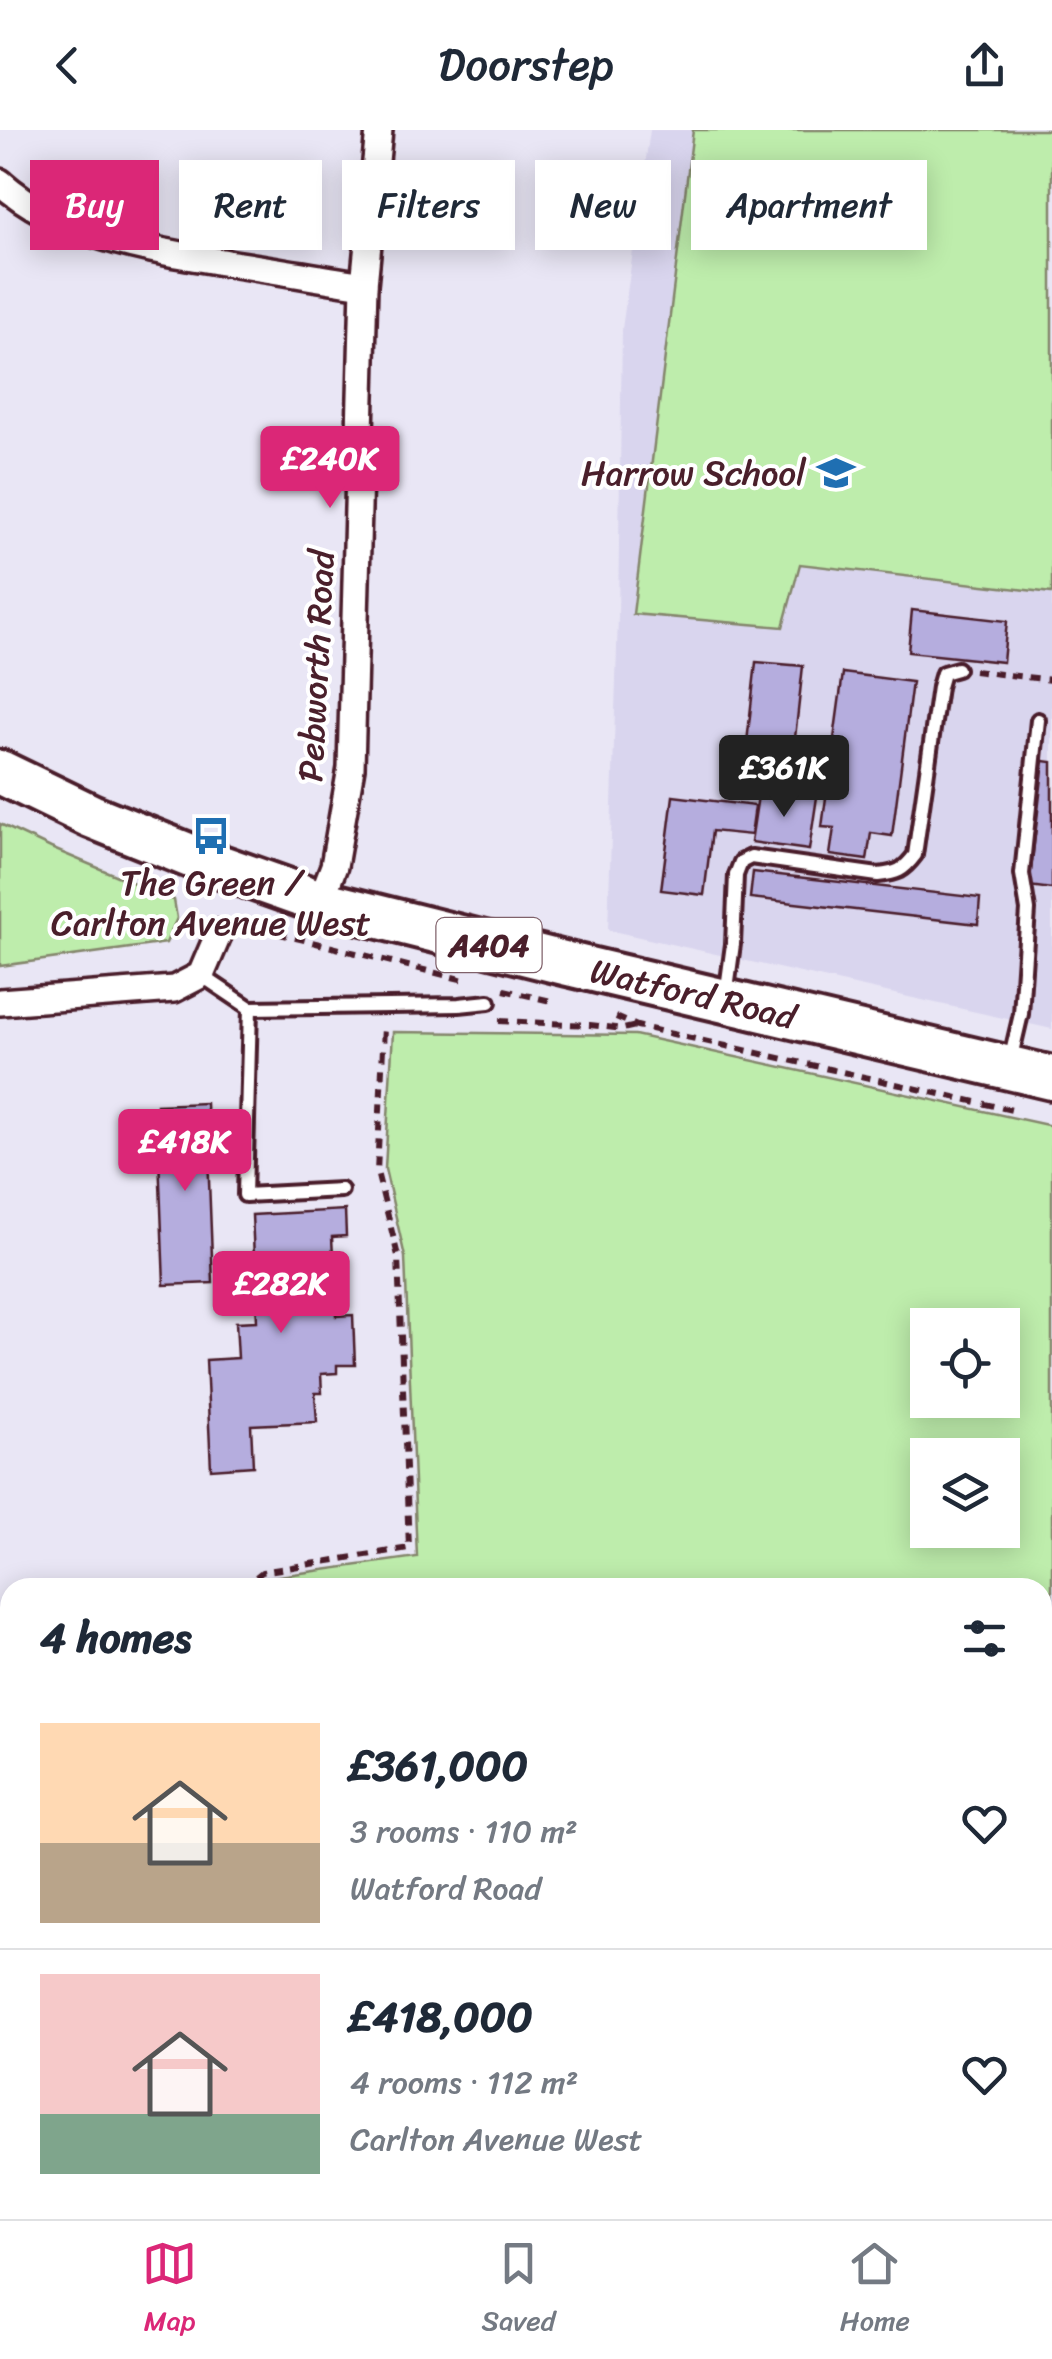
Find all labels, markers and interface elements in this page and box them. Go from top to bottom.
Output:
text: Doorstep [438,25,614,105]
icon: back [40,38,95,93]
icon: share [957,38,1012,93]
chip: Buy [30,160,159,250]
chip: Rent [179,160,322,250]
chip: Filters [342,160,515,250]
chip: New [535,160,671,250]
chip: Apartment [691,160,927,250]
pin: £240K [260,426,400,511]
text: £240K [282,430,378,487]
place label: Harrow School [581,442,807,504]
school or university icon: Harrow School [815,452,857,494]
street label: Pebworth Road [279,546,353,784]
pin: £361K [714,735,854,820]
text: £361K [741,739,827,796]
bus stop icon: The Green / Carlton Avenue West [190,815,232,857]
place label: The Green / Carlton Avenue West [51,852,371,954]
road number: A404 [436,918,542,972]
street label: Watford Road [584,939,805,1048]
pin: £418K [115,1109,255,1194]
text: £418K [140,1113,230,1170]
pin: £282K [211,1251,351,1336]
text: £282K [235,1255,327,1312]
map controls [910,1308,1020,1548]
button: locate [910,1308,1020,1418]
button: layers [910,1438,1020,1548]
text: 4 homes [40,1601,192,1675]
icon: filters [957,1611,1012,1666]
text: £361,000 [350,1729,528,1803]
icon: home [120,1763,240,1883]
icon: heart [957,1796,1012,1851]
text: 3 rooms · 110 m² [350,1803,578,1860]
text: Watford Road [350,1860,541,1917]
text: £418,000 [350,1980,533,2054]
icon: home [120,2014,240,2134]
icon: heart [957,2047,1012,2102]
text: 4 rooms · 112 m² [350,2054,578,2111]
text: Carlton Avenue West [350,2111,642,2168]
tab: Map [142,2236,197,2345]
tab: Saved [482,2236,555,2345]
tab: Home [840,2236,910,2345]

